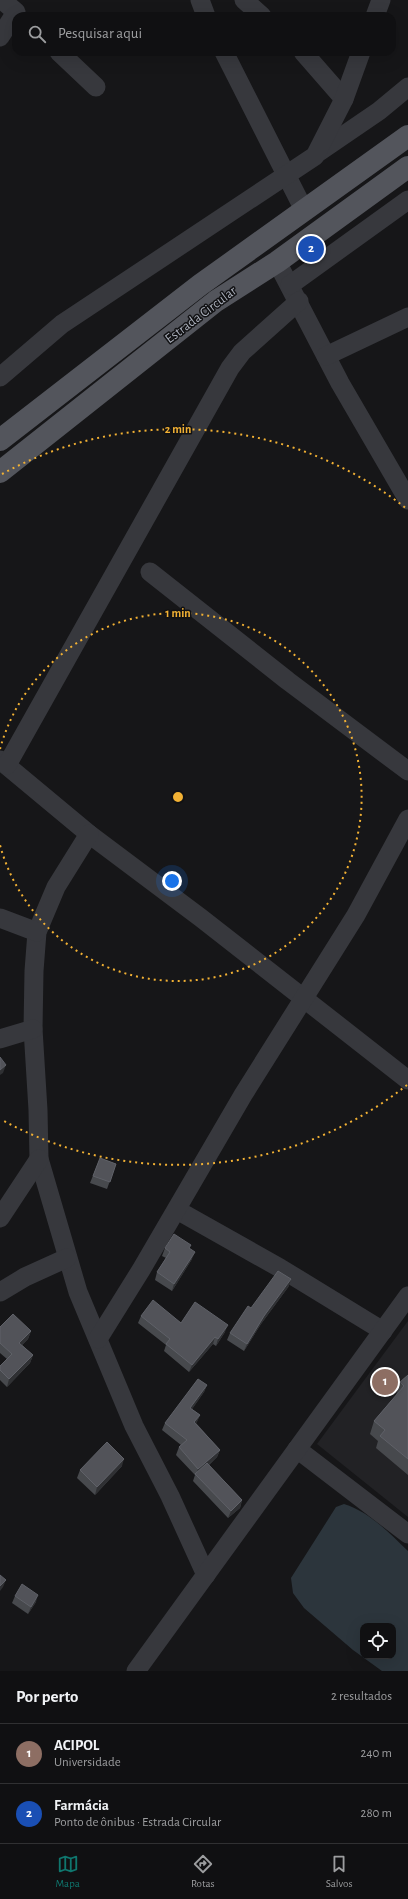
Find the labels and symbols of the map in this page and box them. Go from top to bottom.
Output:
pin: 2 [298,234,324,264]
street label: Estrada Circular [163,283,240,346]
text: 2 min [165,423,191,435]
text: 1 min [165,607,191,619]
centre of rings [171,790,185,804]
your location [162,871,182,891]
pin: 1 [372,1367,398,1397]

